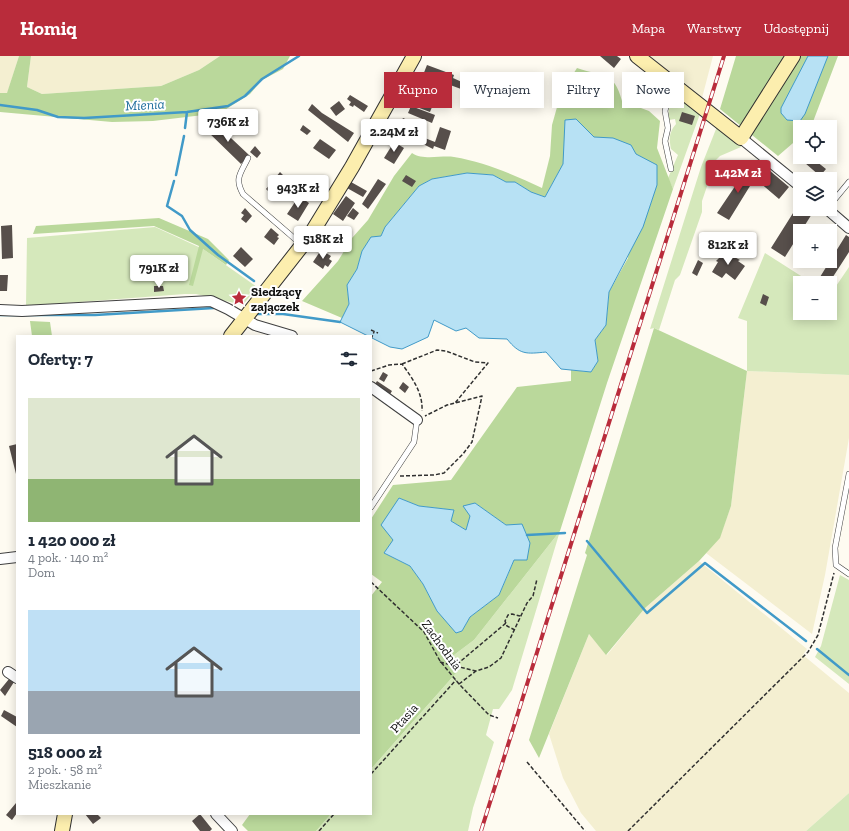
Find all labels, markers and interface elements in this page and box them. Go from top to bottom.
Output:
text: Homiq [20,17,77,40]
text: Mapa [632,20,665,37]
text: Warstwy [687,20,741,37]
text: Udostępnij [763,20,829,37]
chip: Kupno [384,72,452,108]
chip: Wynajem [460,72,544,108]
chip: Filtry [552,72,614,108]
chip: Nowe [622,72,684,108]
water label: Mienia [125,95,165,115]
pin: 736K zł [191,109,265,143]
text: 736K zł [207,114,249,129]
pin: 2.24M zł [353,119,435,153]
map controls [793,120,837,320]
button: locate [793,120,837,164]
text: 2.24M zł [370,124,418,139]
pin: 1.42M zł [697,160,779,194]
text: 1.42M zł [715,165,761,180]
button: layers [793,172,837,216]
pin: 943K zł [261,175,335,209]
text: 943K zł [277,180,319,195]
button: + [793,224,837,268]
pin: 518K zł [286,226,360,260]
text: 518K zł [303,231,343,246]
pin: 812K zł [691,232,765,266]
text: 812K zł [708,237,748,252]
pin: 791K zł [122,255,196,289]
text: 791K zł [139,260,179,275]
button: − [793,276,837,320]
place label: Siedzący zajączek [251,284,302,315]
place icon: Siedzący zajączek [230,289,248,307]
icon: filters [338,348,360,370]
text: Oferty: 7 [28,349,93,369]
icon: home [158,424,230,496]
text: 1 420 000 zł [28,530,115,550]
text: 4 pok. · 140 m² [28,550,108,565]
text: Dom [28,565,55,580]
street label: Zachodnia [419,617,466,674]
icon: home [158,636,230,708]
street label: Ptasia [387,700,421,736]
text: 518 000 zł [28,742,102,762]
text: 2 pok. · 58 m² [28,762,102,777]
text: Mieszkanie [28,777,91,792]

